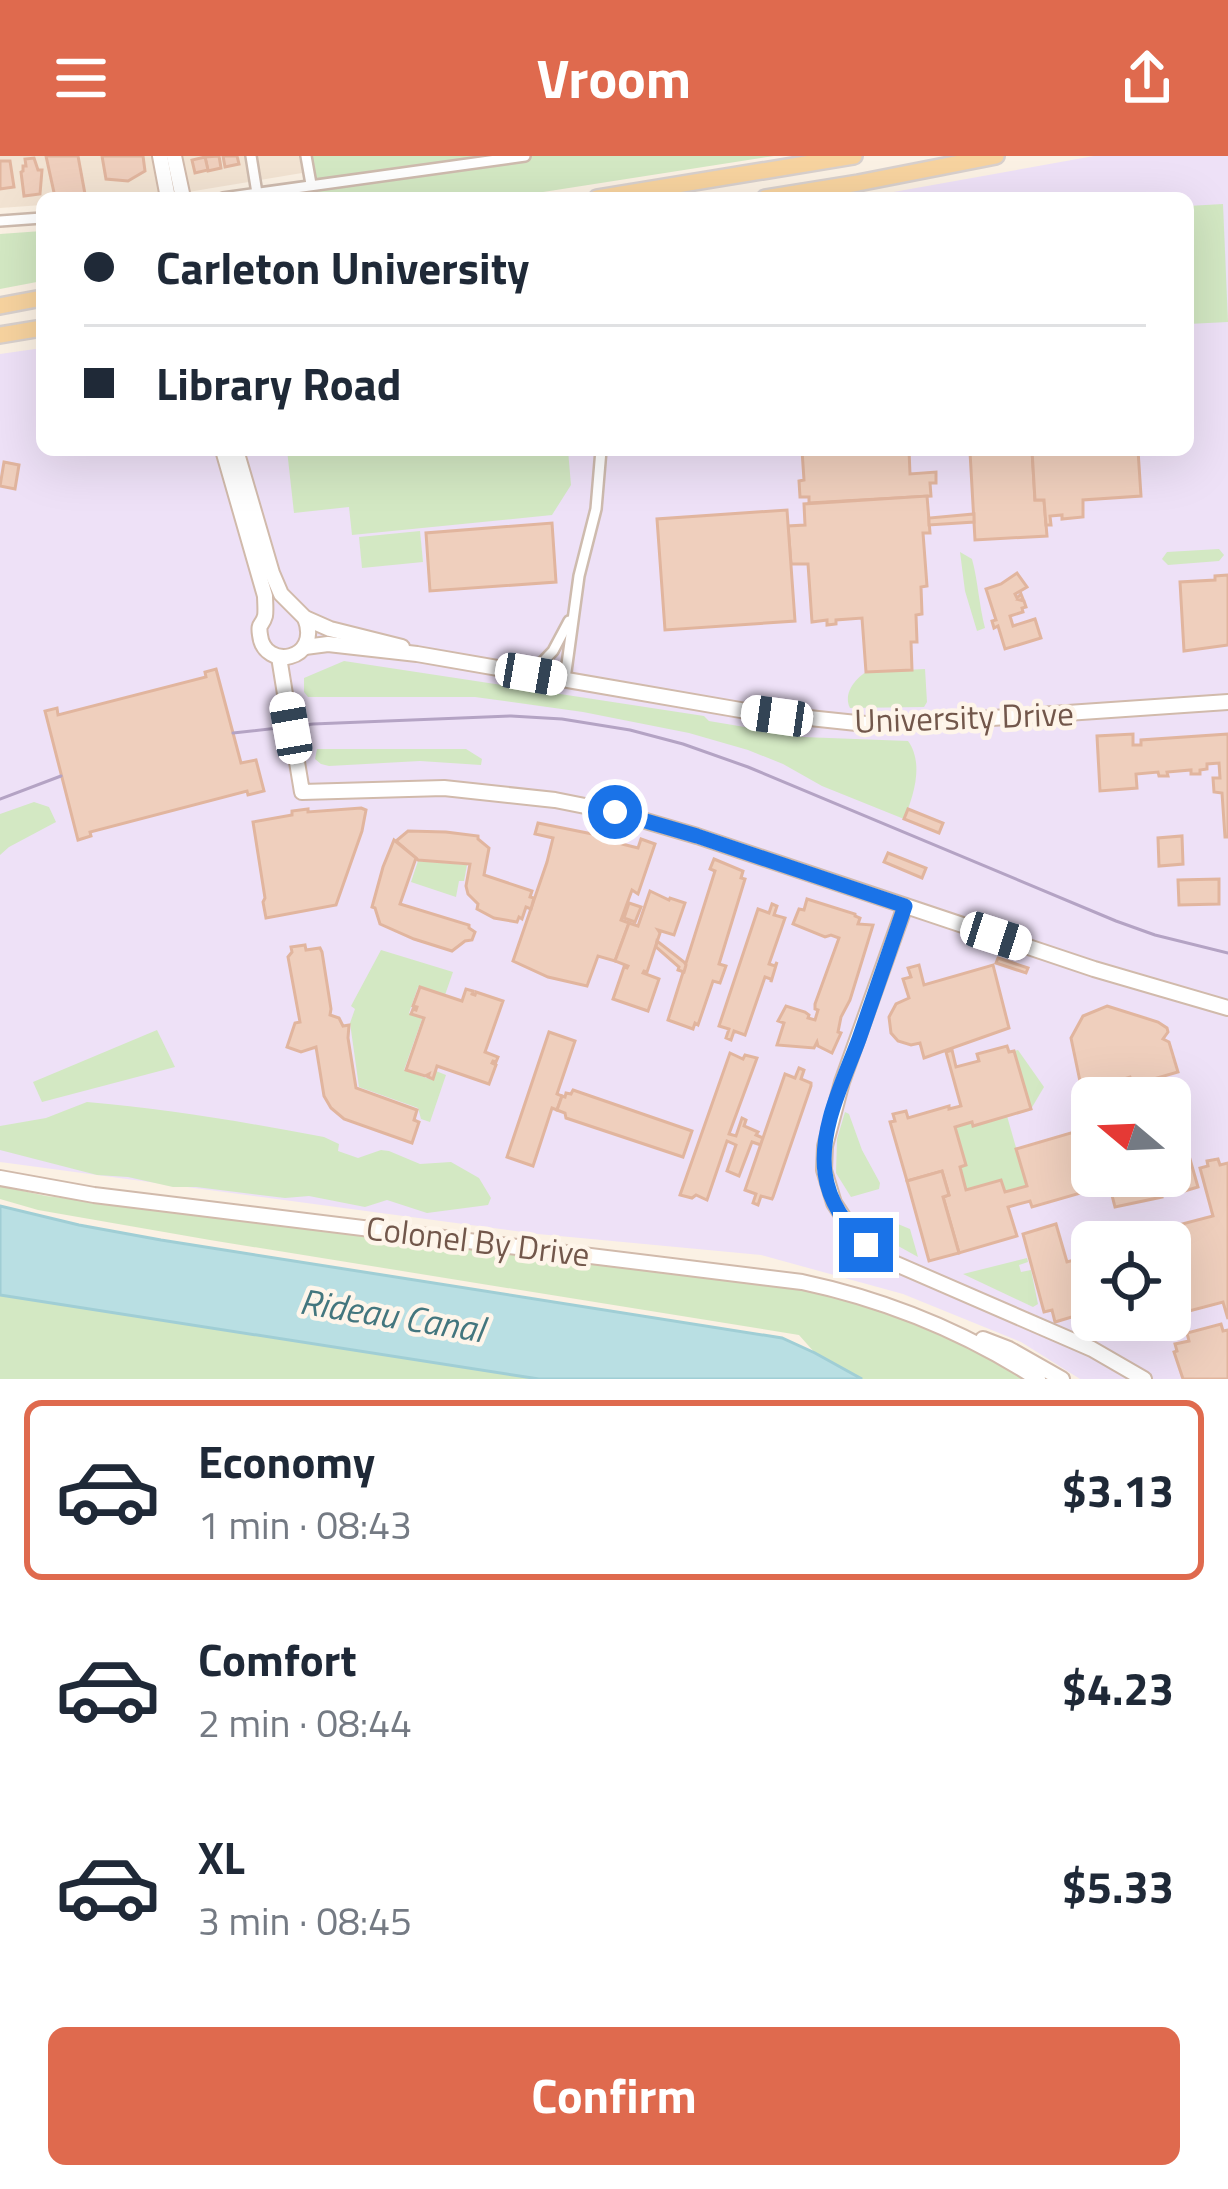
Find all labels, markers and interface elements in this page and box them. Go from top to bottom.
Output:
text: Vroom [537,37,691,119]
icon: menu [48,45,114,111]
icon: share [1114,45,1180,111]
text: Carleton University [156,233,530,301]
text: Library Road [156,349,401,417]
car [492,650,570,698]
street label: University Drive [853,688,1075,746]
car [267,689,315,767]
car [739,693,815,739]
route start [588,785,642,839]
car [956,908,1036,964]
north arrow [1071,1077,1191,1197]
map controls [1071,1077,1191,1341]
street label: Colonel By Drive [363,1202,593,1280]
route end [839,1218,893,1272]
button: locate [1071,1221,1191,1341]
water label: Rideau Canal [296,1273,492,1357]
text: Economy [198,1427,375,1495]
icon: car [54,1436,162,1544]
text: $3.13 [1062,1456,1174,1524]
text: 1 min · 08:43 [198,1495,412,1554]
text: Comfort [198,1625,357,1693]
icon: car [54,1634,162,1742]
text: $4.23 [1062,1654,1174,1722]
text: 2 min · 08:44 [198,1693,412,1752]
text: XL [198,1823,245,1891]
icon: car [54,1832,162,1940]
text: $5.33 [1062,1852,1174,1920]
text: 3 min · 08:45 [198,1891,412,1950]
button: Confirm [48,2027,1180,2165]

